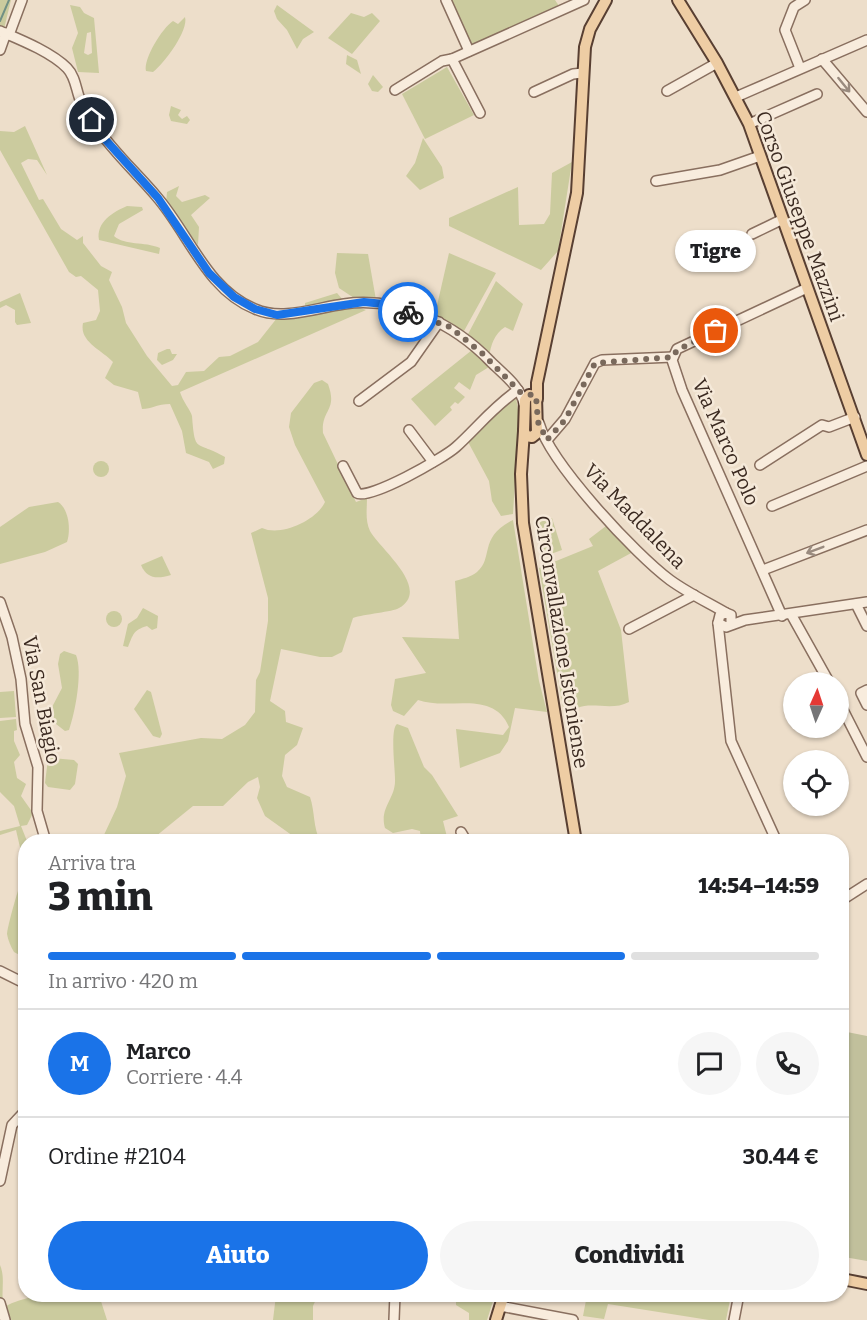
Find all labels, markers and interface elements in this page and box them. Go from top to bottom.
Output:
one-way arrow [838,77,851,93]
pin [66,94,117,145]
icon: home [75,103,108,136]
street label: Corso Giuseppe Mazzini [751,108,849,325]
callout: Tigre [676,229,756,271]
text: Tigre [690,239,741,263]
courier [378,282,438,342]
icon: bike [392,296,425,329]
pin [690,305,741,356]
icon: bag [699,314,732,347]
street label: Via Marco Polo [687,375,765,509]
street label: Via Maddalena [579,458,691,574]
street label: Circonvallazione Istoniense [530,514,594,770]
one-way arrow [806,545,825,556]
street label: Via San Biagio [18,634,66,766]
north arrow [783,672,849,738]
map controls [783,672,849,816]
button: locate [783,750,849,816]
text: Arriva tra [48,851,136,875]
text: 14:54–14:59 [698,872,819,899]
text: 3 min [48,874,153,920]
text: In arrivo · 420 m [48,969,198,993]
button: chat [678,1032,741,1095]
button: phone [756,1032,819,1095]
text: Marco [126,1038,191,1065]
text: M [70,1050,89,1077]
text: Corriere · 4.4 [126,1065,242,1089]
text: Ordine #2104 [48,1143,186,1170]
text: 30.44 € [742,1143,819,1170]
button: Aiuto [48,1221,428,1290]
button: Condividi [440,1221,819,1290]

